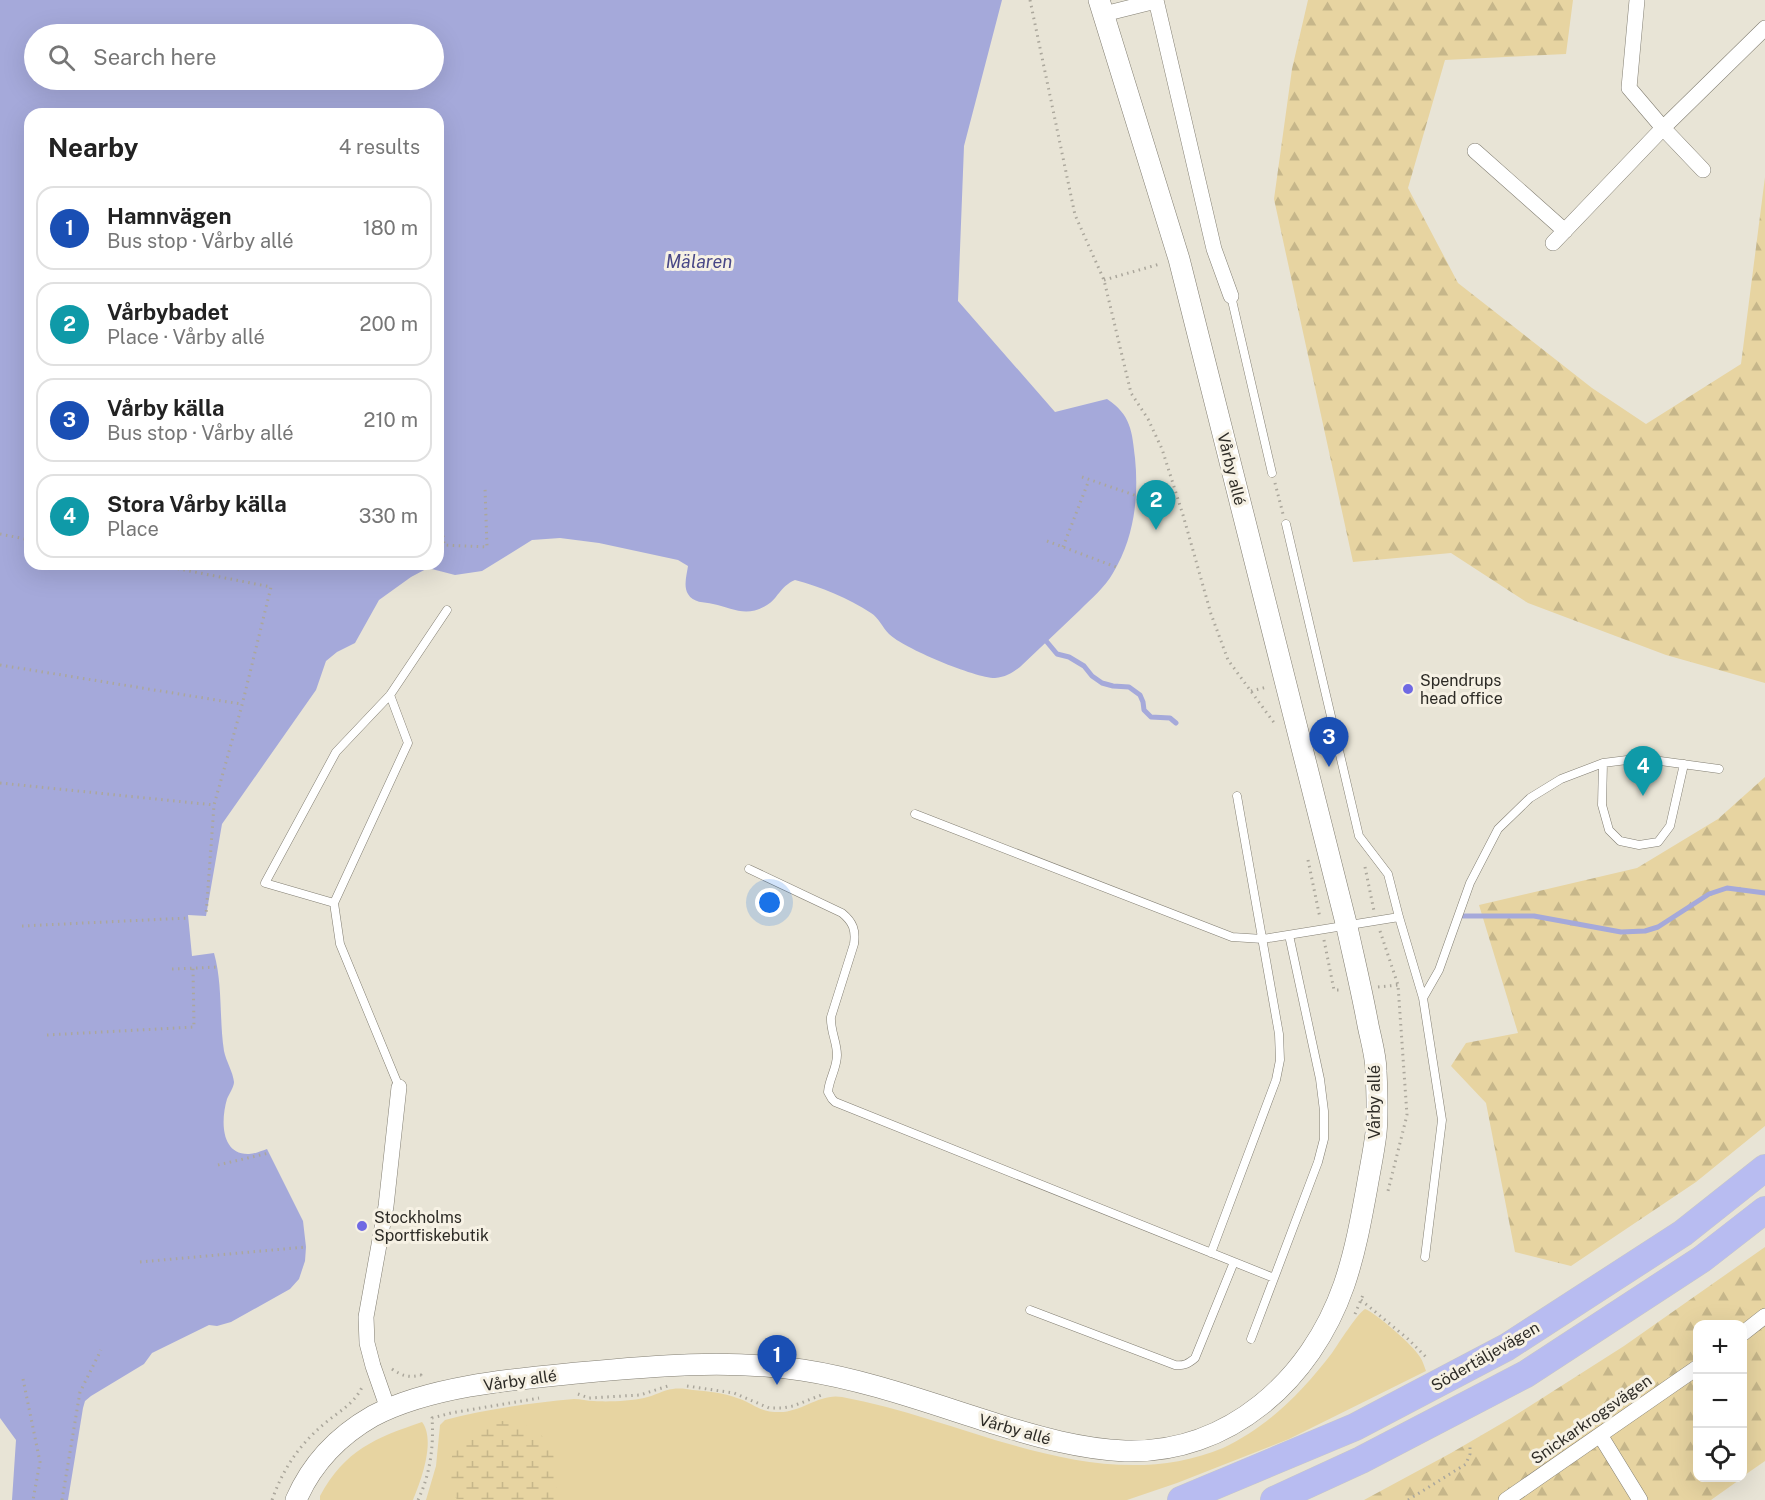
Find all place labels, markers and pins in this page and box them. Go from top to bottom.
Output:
pin: 2 [1136,480,1176,530]
place label: Spendrups head office [1420,671,1503,708]
marker: Spendrups head office [1401,682,1415,696]
pin: 3 [1310,718,1348,767]
pin: 4 [1624,746,1662,796]
place label: Stockholms Sportfiskebutik [374,1208,489,1245]
marker: Stockholms Sportfiskebutik [355,1219,369,1233]
pin: 1 [758,1336,796,1385]

